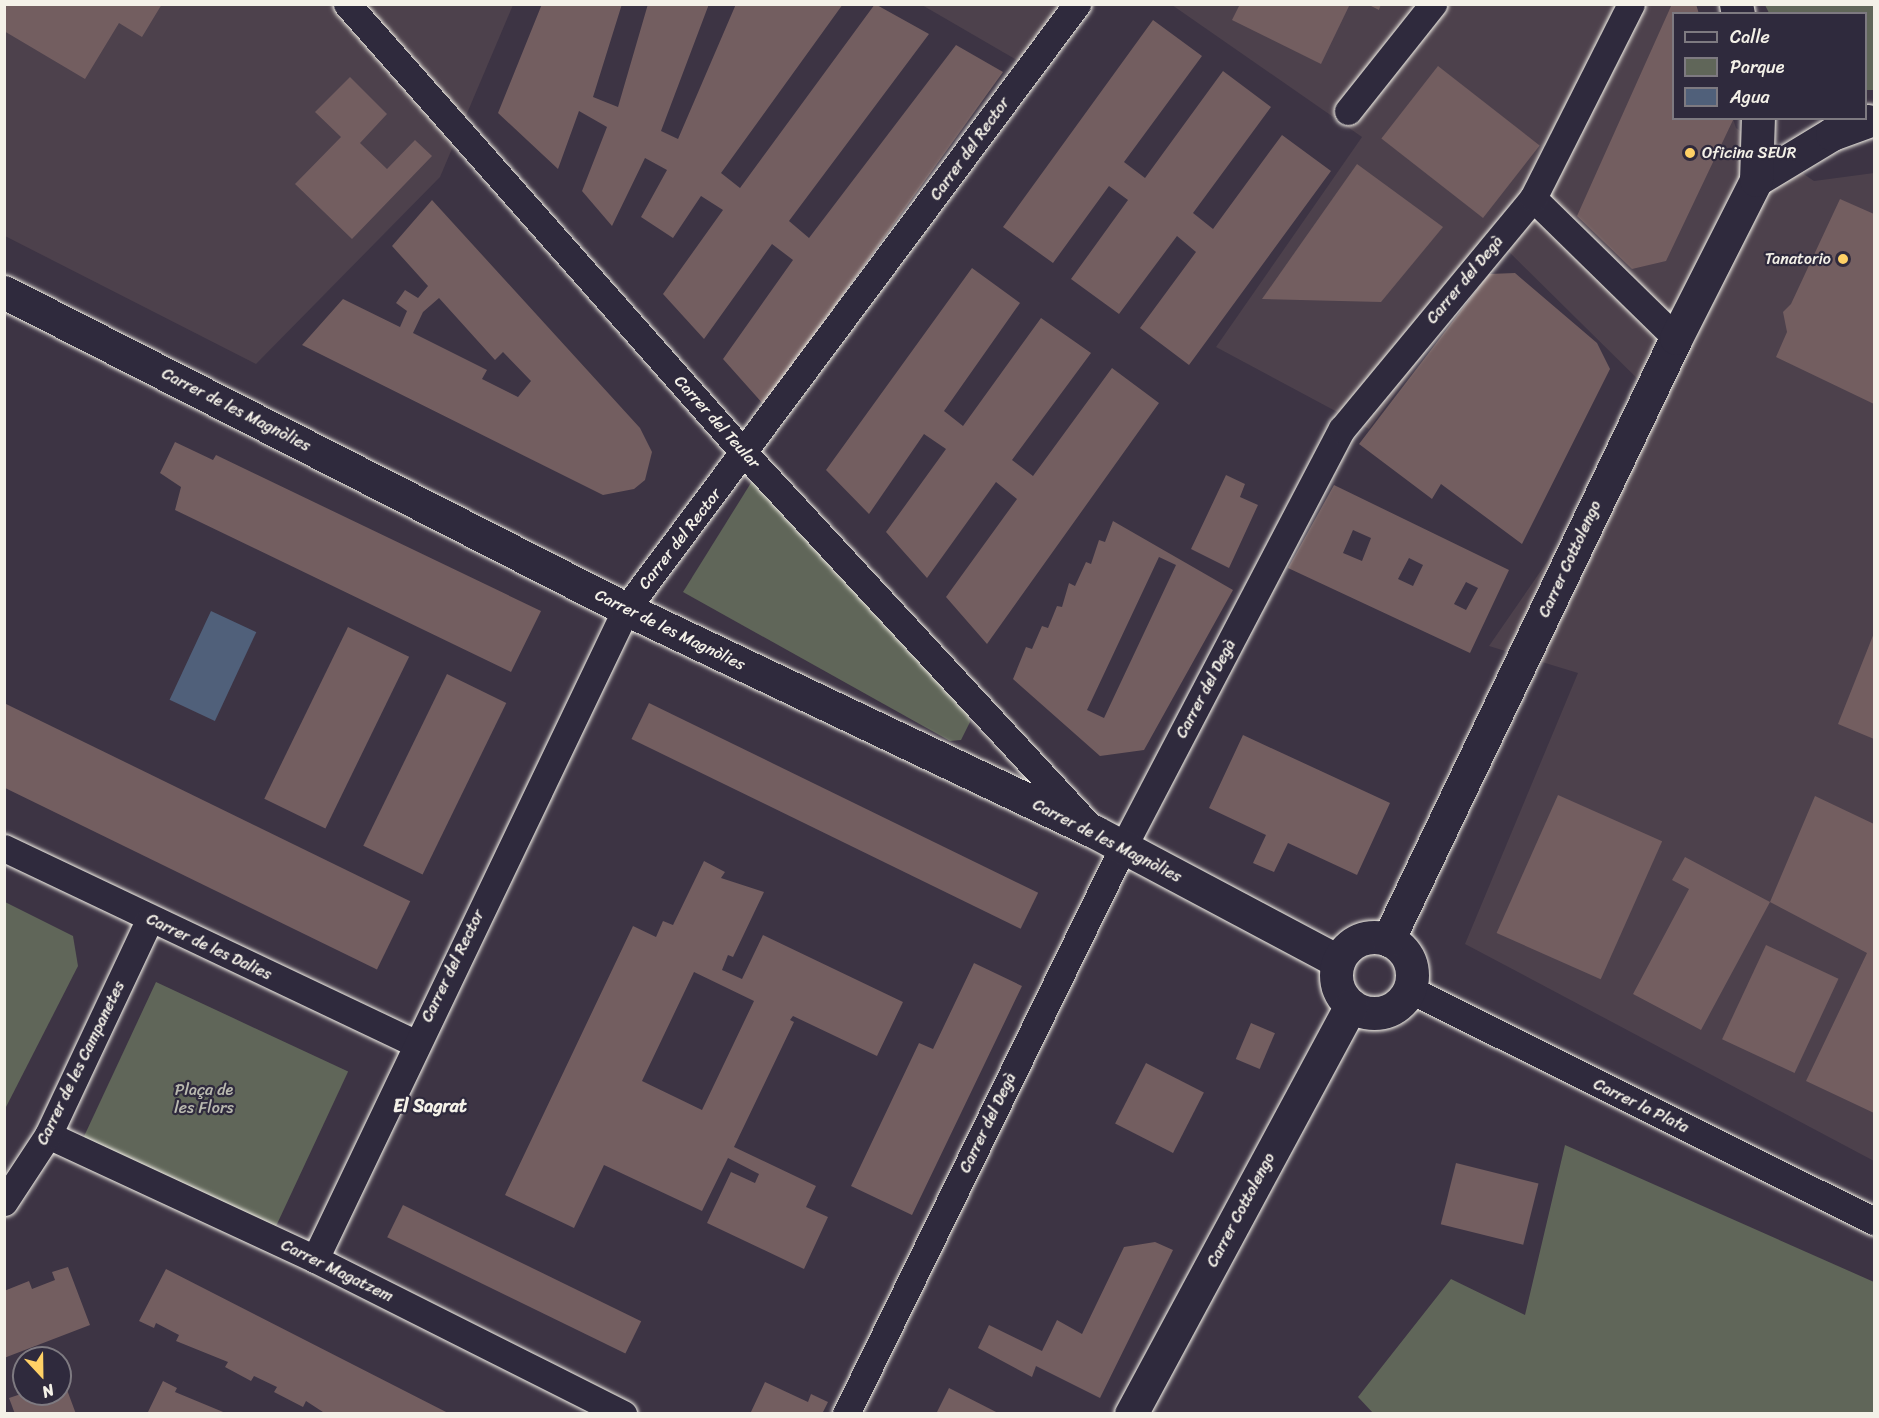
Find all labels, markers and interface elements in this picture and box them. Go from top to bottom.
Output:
legend [1672,12,1867,120]
text: Calle [1730,21,1770,53]
text: Parque [1730,51,1784,83]
text: Agua [1730,81,1770,113]
street label: Carrer del Rector [926,94,1014,204]
place label: Oficina SEUR [1702,143,1797,163]
marker: Oficina SEUR [1683,146,1697,160]
street label: Carrer del Degà [1422,232,1508,328]
place label: Tanatorio [1765,249,1831,269]
marker: Tanatorio [1836,252,1850,266]
street label: Carrer de les Magnòlies [158,364,314,456]
street label: Carrer del Teular [670,371,764,473]
street label: Carrer del Rector [635,485,725,593]
street label: Carrer Cottolengo [1535,498,1605,620]
street label: Carrer de les Magnòlies [592,585,748,675]
street label: Carrer del Degà [1172,636,1240,742]
street label: Carrer de les Magnòlies [1029,795,1185,887]
street label: Carrer del Rector [417,906,489,1026]
street label: Carrer de les Dalies [143,909,275,985]
street label: Carrer de les Campanetes [33,977,129,1149]
street label: Carrer del Degà [955,1070,1021,1176]
street label: Carrer la Plata [1590,1075,1692,1137]
park label: Plaça de les Flors [174,1080,234,1118]
district label: El Sagrat [394,1095,466,1117]
street label: Carrer Cottolengo [1203,1150,1279,1270]
street label: Carrer Magatzem [278,1236,396,1306]
north arrow [12,1346,72,1406]
text: N [38,1376,59,1407]

